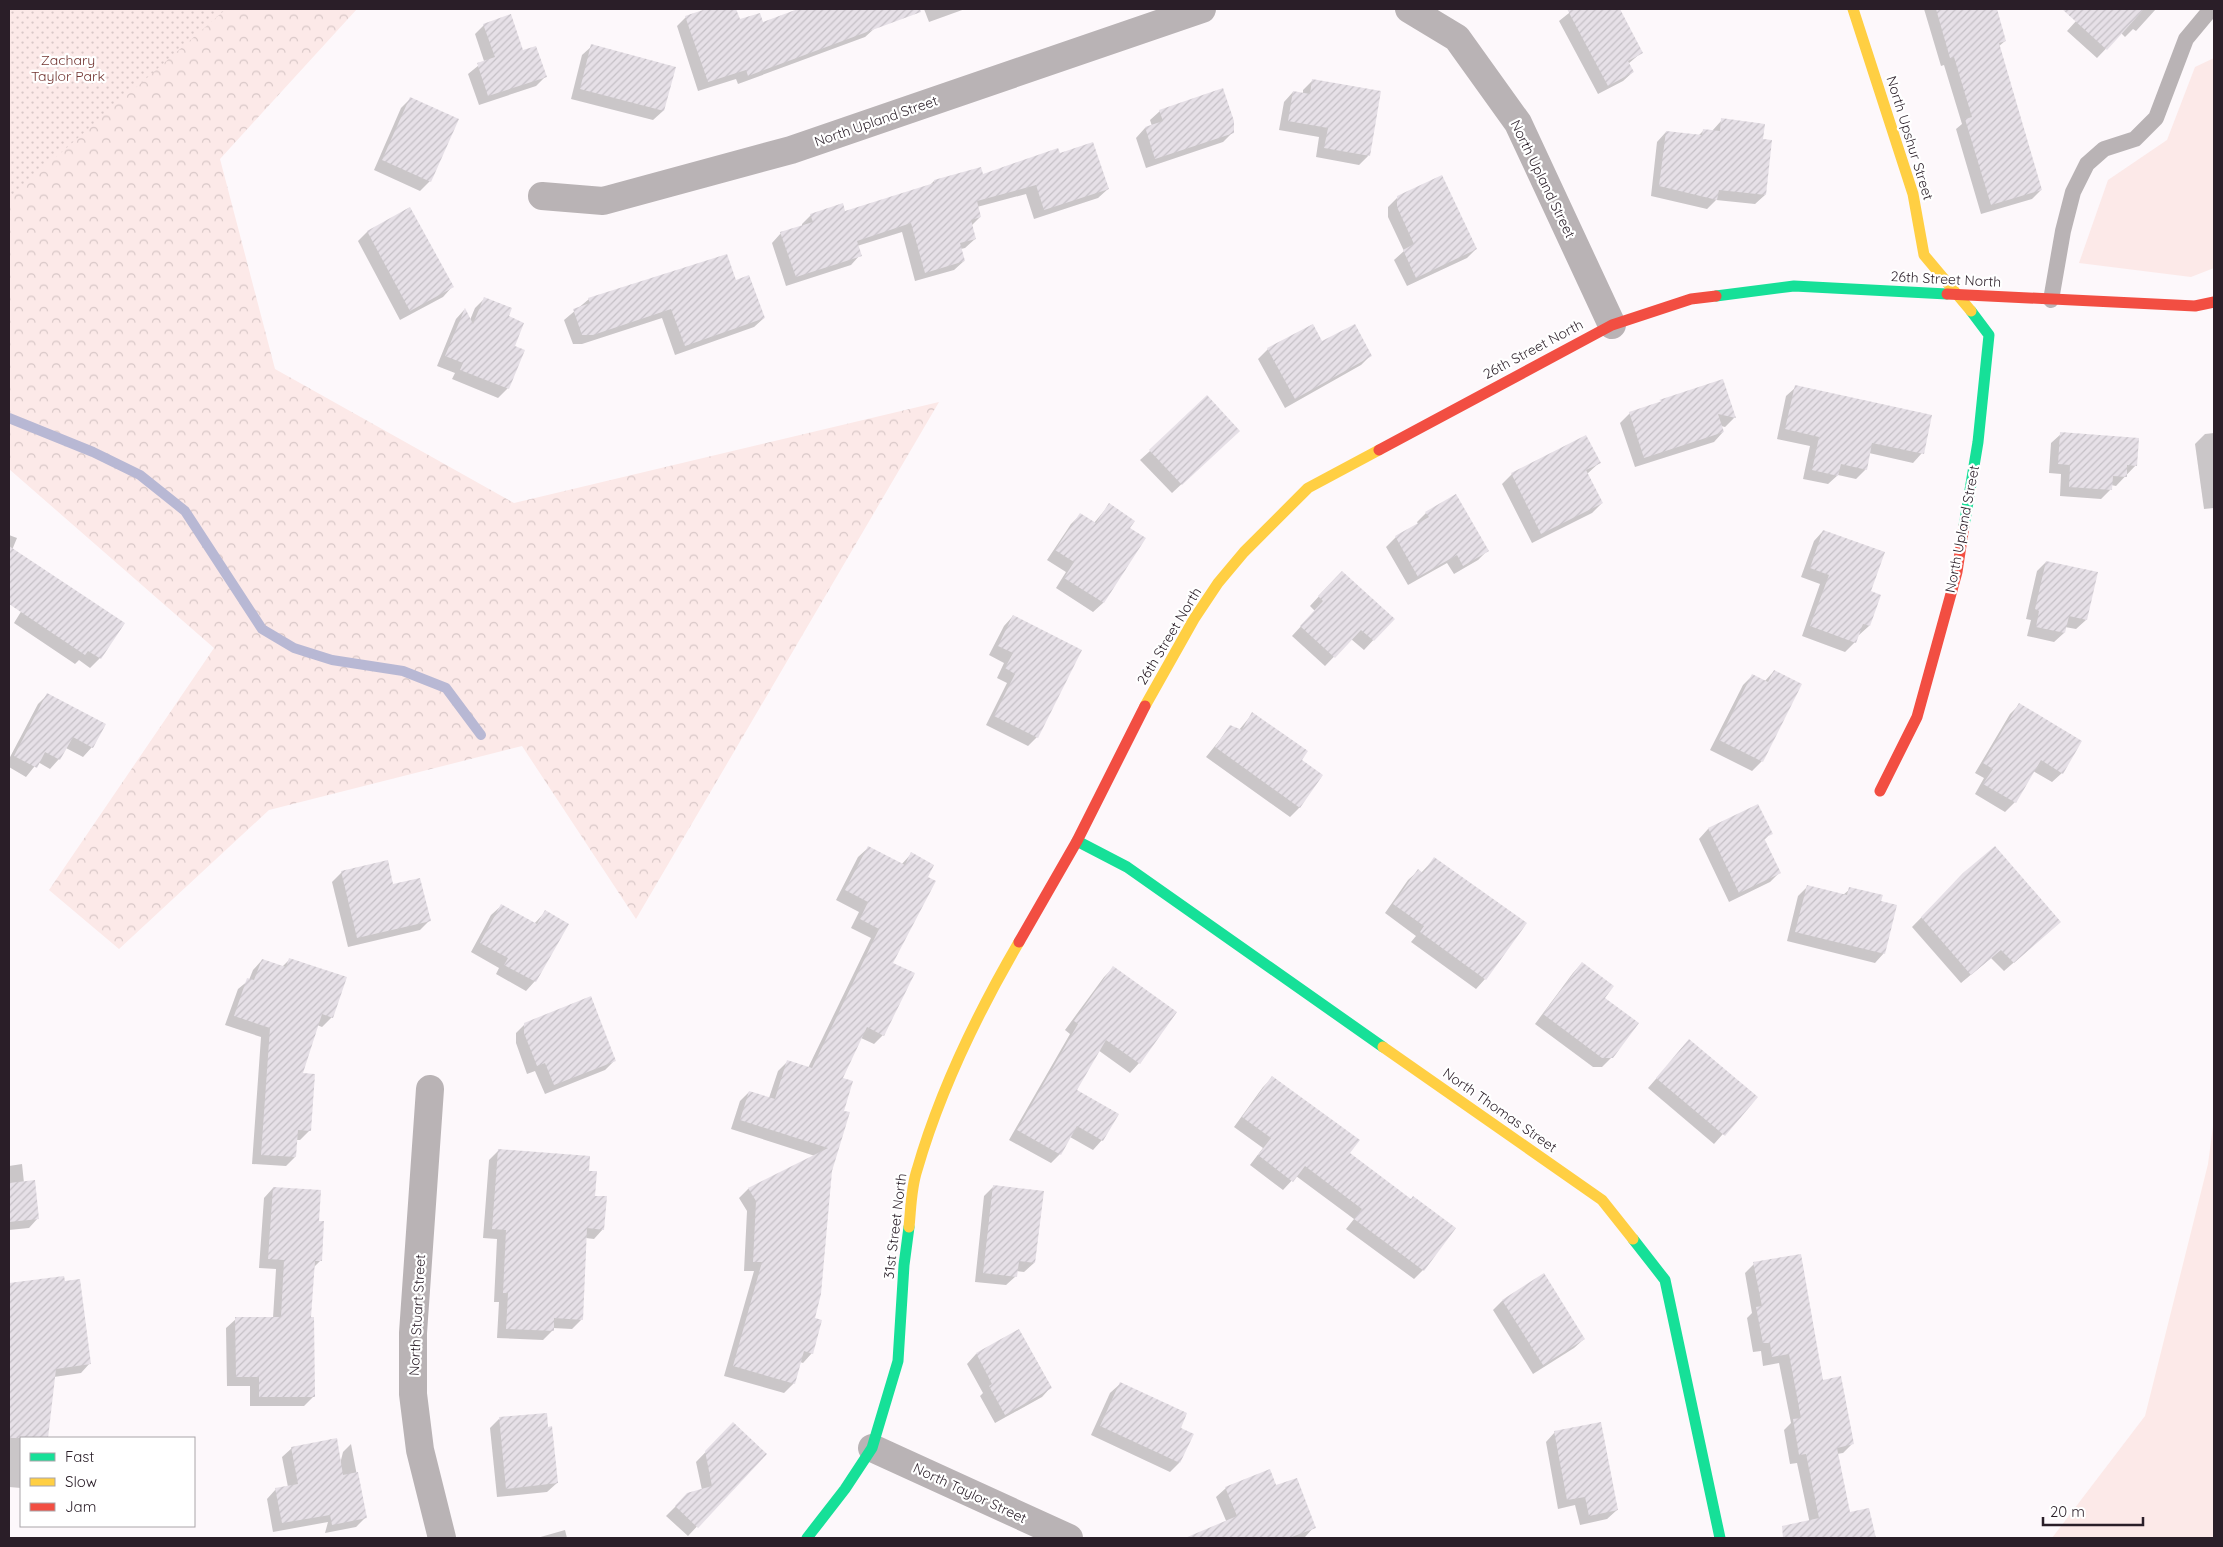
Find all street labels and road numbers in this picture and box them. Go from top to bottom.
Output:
street label: North Upshur Street [1883,74,1938,203]
street label: North Upland Street [812,91,940,151]
street label: North Upland Street [1507,117,1580,241]
street label: 26th Street North [1890,267,2002,291]
street label: 26th Street North [1480,315,1586,383]
street label: North Upland Street [1941,464,1983,594]
street label: 26th Street North [1133,584,1205,688]
street label: North Thomas Street [1439,1064,1561,1156]
street label: 31st Street North [880,1172,910,1280]
street label: North Stuart Street [405,1253,429,1376]
street label: North Taylor Street [910,1459,1030,1527]

